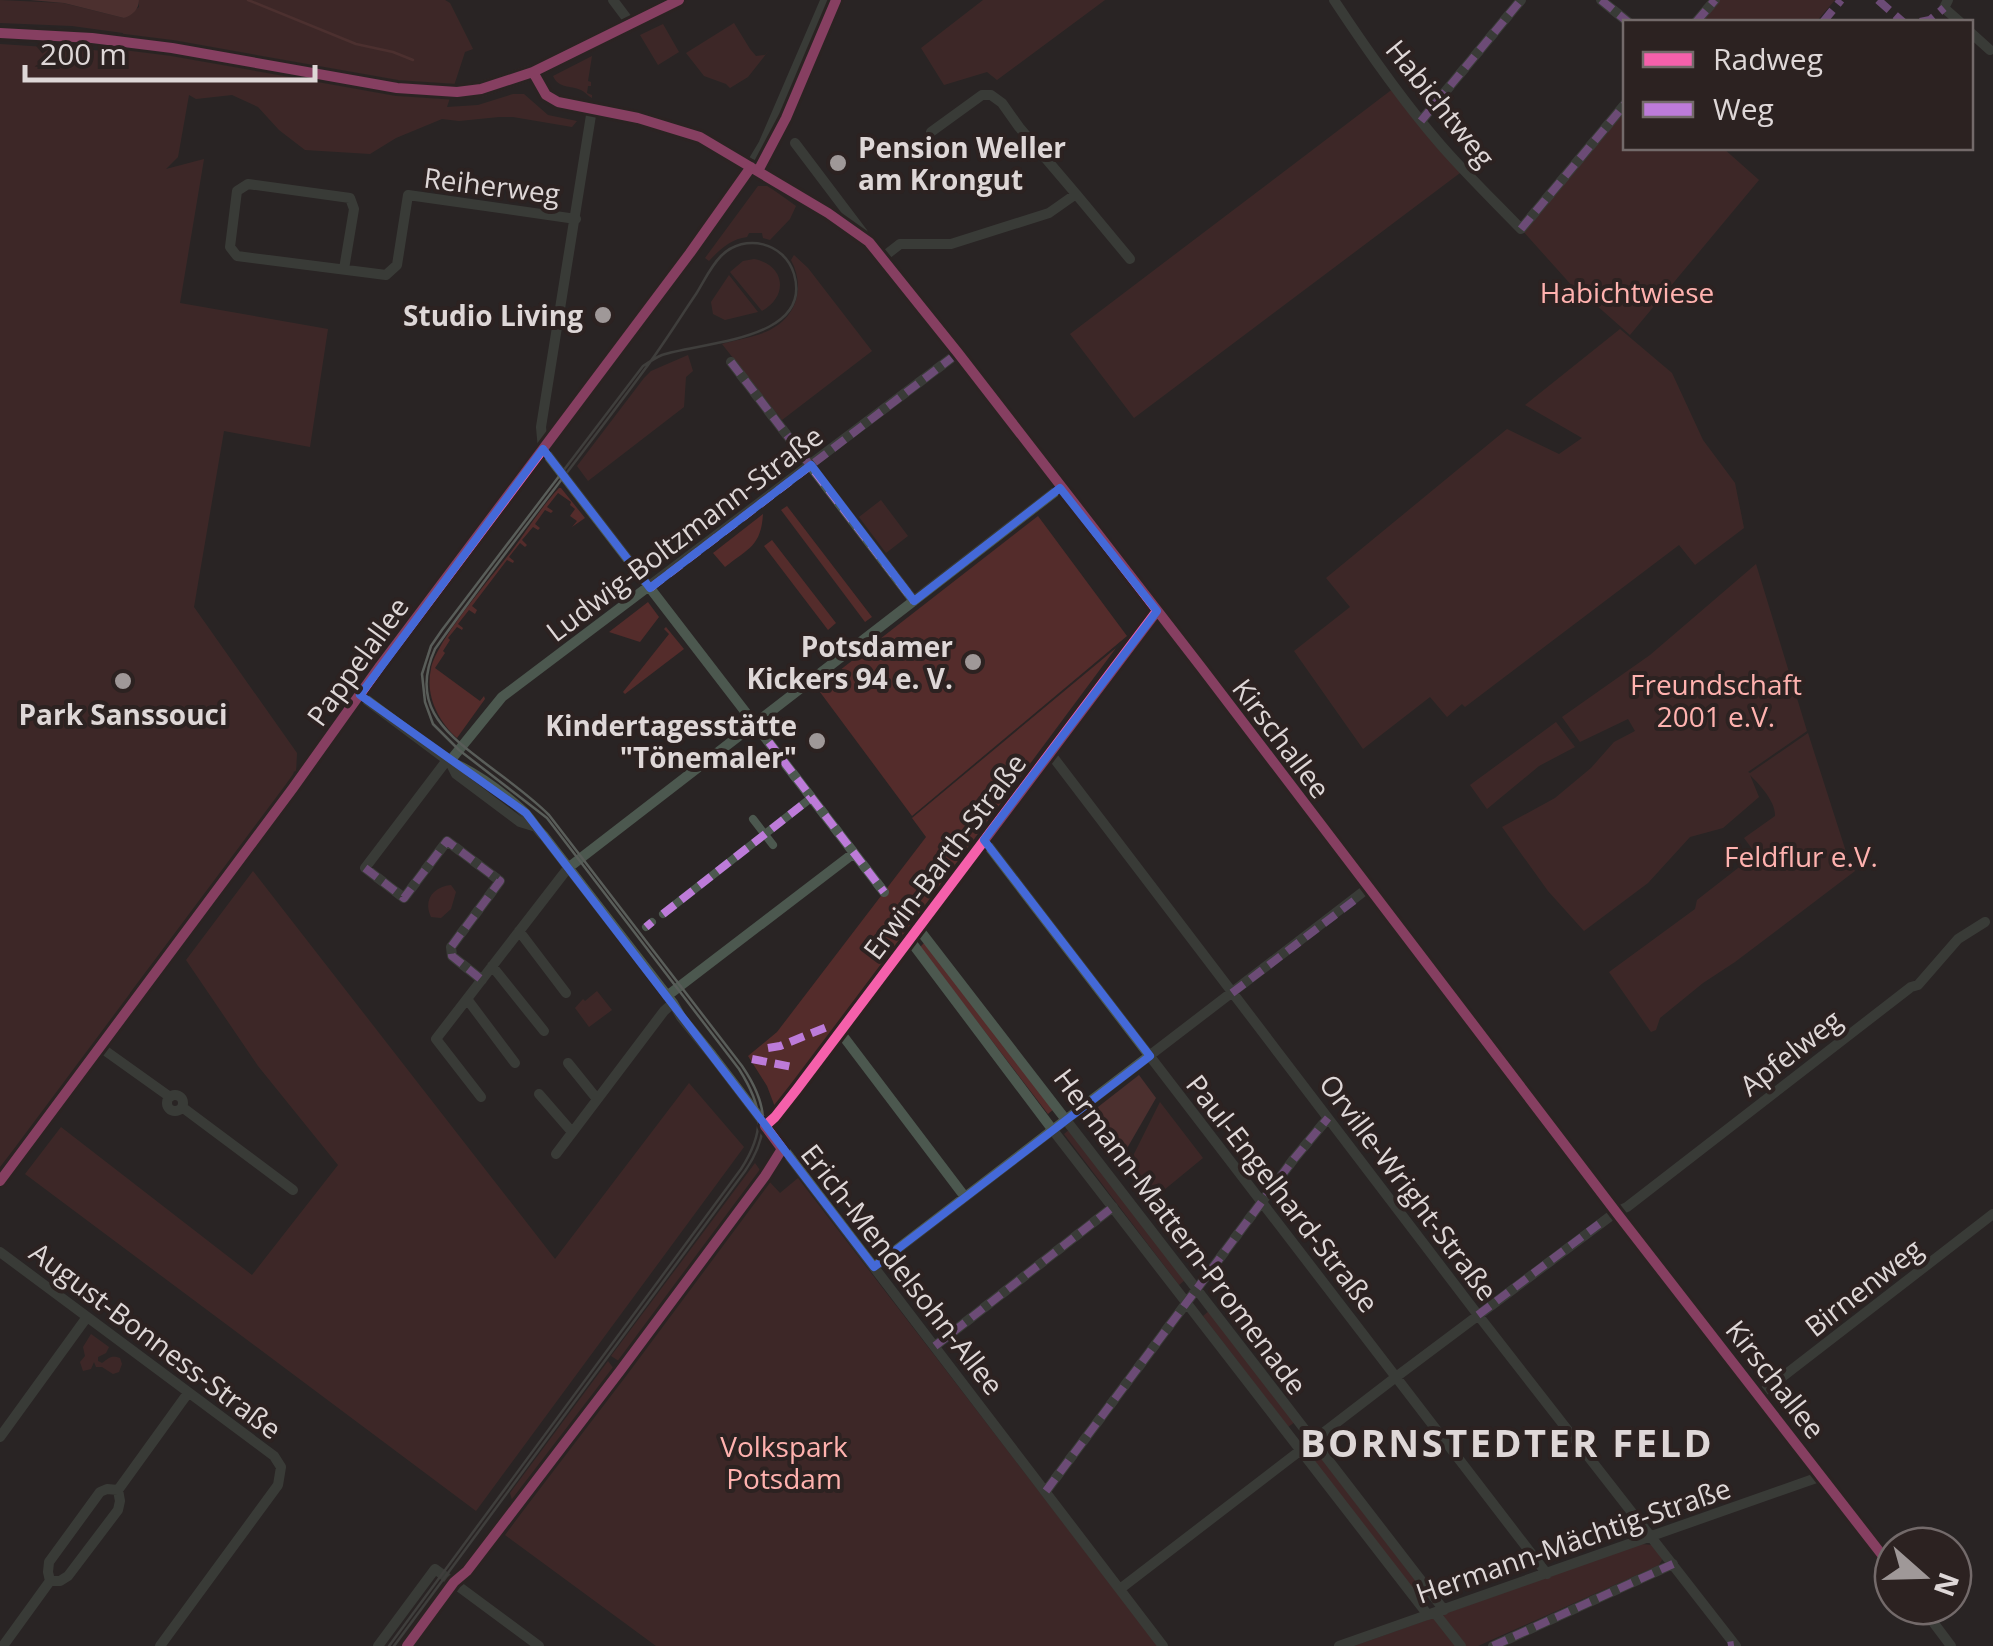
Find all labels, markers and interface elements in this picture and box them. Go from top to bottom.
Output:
scale bar [25,20,315,82]
legend [1623,20,1973,150]
street label: Habichtweg [1378,31,1504,175]
text: 200 m [40,33,127,74]
text: Radweg [1713,38,1823,79]
text: Weg [1713,88,1774,129]
place label: Pension Weller am Krongut [858,128,1066,198]
marker: Pension Weller am Krongut [827,152,849,174]
street label: Reiherweg [422,158,562,212]
park label: Habichtwiese [1540,273,1714,311]
place label: Studio Living [403,296,583,334]
marker: Studio Living [592,304,614,326]
street label: Ludwig-Boltzmann-Straße [538,416,830,650]
street label: Pappelallee [297,589,417,733]
place label: Potsdamer Kickers 94 e. V. [746,627,953,697]
marker: Potsdamer Kickers 94 e. V. [962,651,984,673]
park label: Freundschaft 2001 e.V. [1630,665,1802,735]
marker: Park Sanssouci [112,670,134,692]
street label: Kirschallee [1224,670,1340,806]
place label: Park Sanssouci [18,695,228,733]
place label: Kindertagesstätte "Tönemaler" [545,706,797,776]
marker: Kindertagesstätte "Tönemaler" [806,730,828,752]
street label: Erwin-Barth-Straße [854,745,1034,967]
park label: Feldflur e.V. [1724,837,1878,875]
street label: Apfelweg [1731,1000,1849,1104]
street label: Hermann-Mattern-Promenade [1046,1060,1316,1402]
street label: Paul-Engelhard-Straße [1178,1066,1388,1320]
street label: Orville-Wright-Straße [1311,1066,1507,1308]
street label: Erich-Mendelsohn-Allee [793,1136,1013,1402]
street label: Birnenweg [1796,1229,1930,1345]
street label: August-Bonness-Straße [22,1233,290,1447]
street label: Kirschallee [1718,1312,1834,1446]
district label: BORNSTEDTER FELD [1300,1416,1714,1468]
park label: Volkspark Potsdam [720,1427,848,1497]
street label: Hermann-Mächtig-Straße [1410,1468,1736,1612]
north arrow [1873,1526,1973,1626]
text: N [1926,1568,1969,1602]

